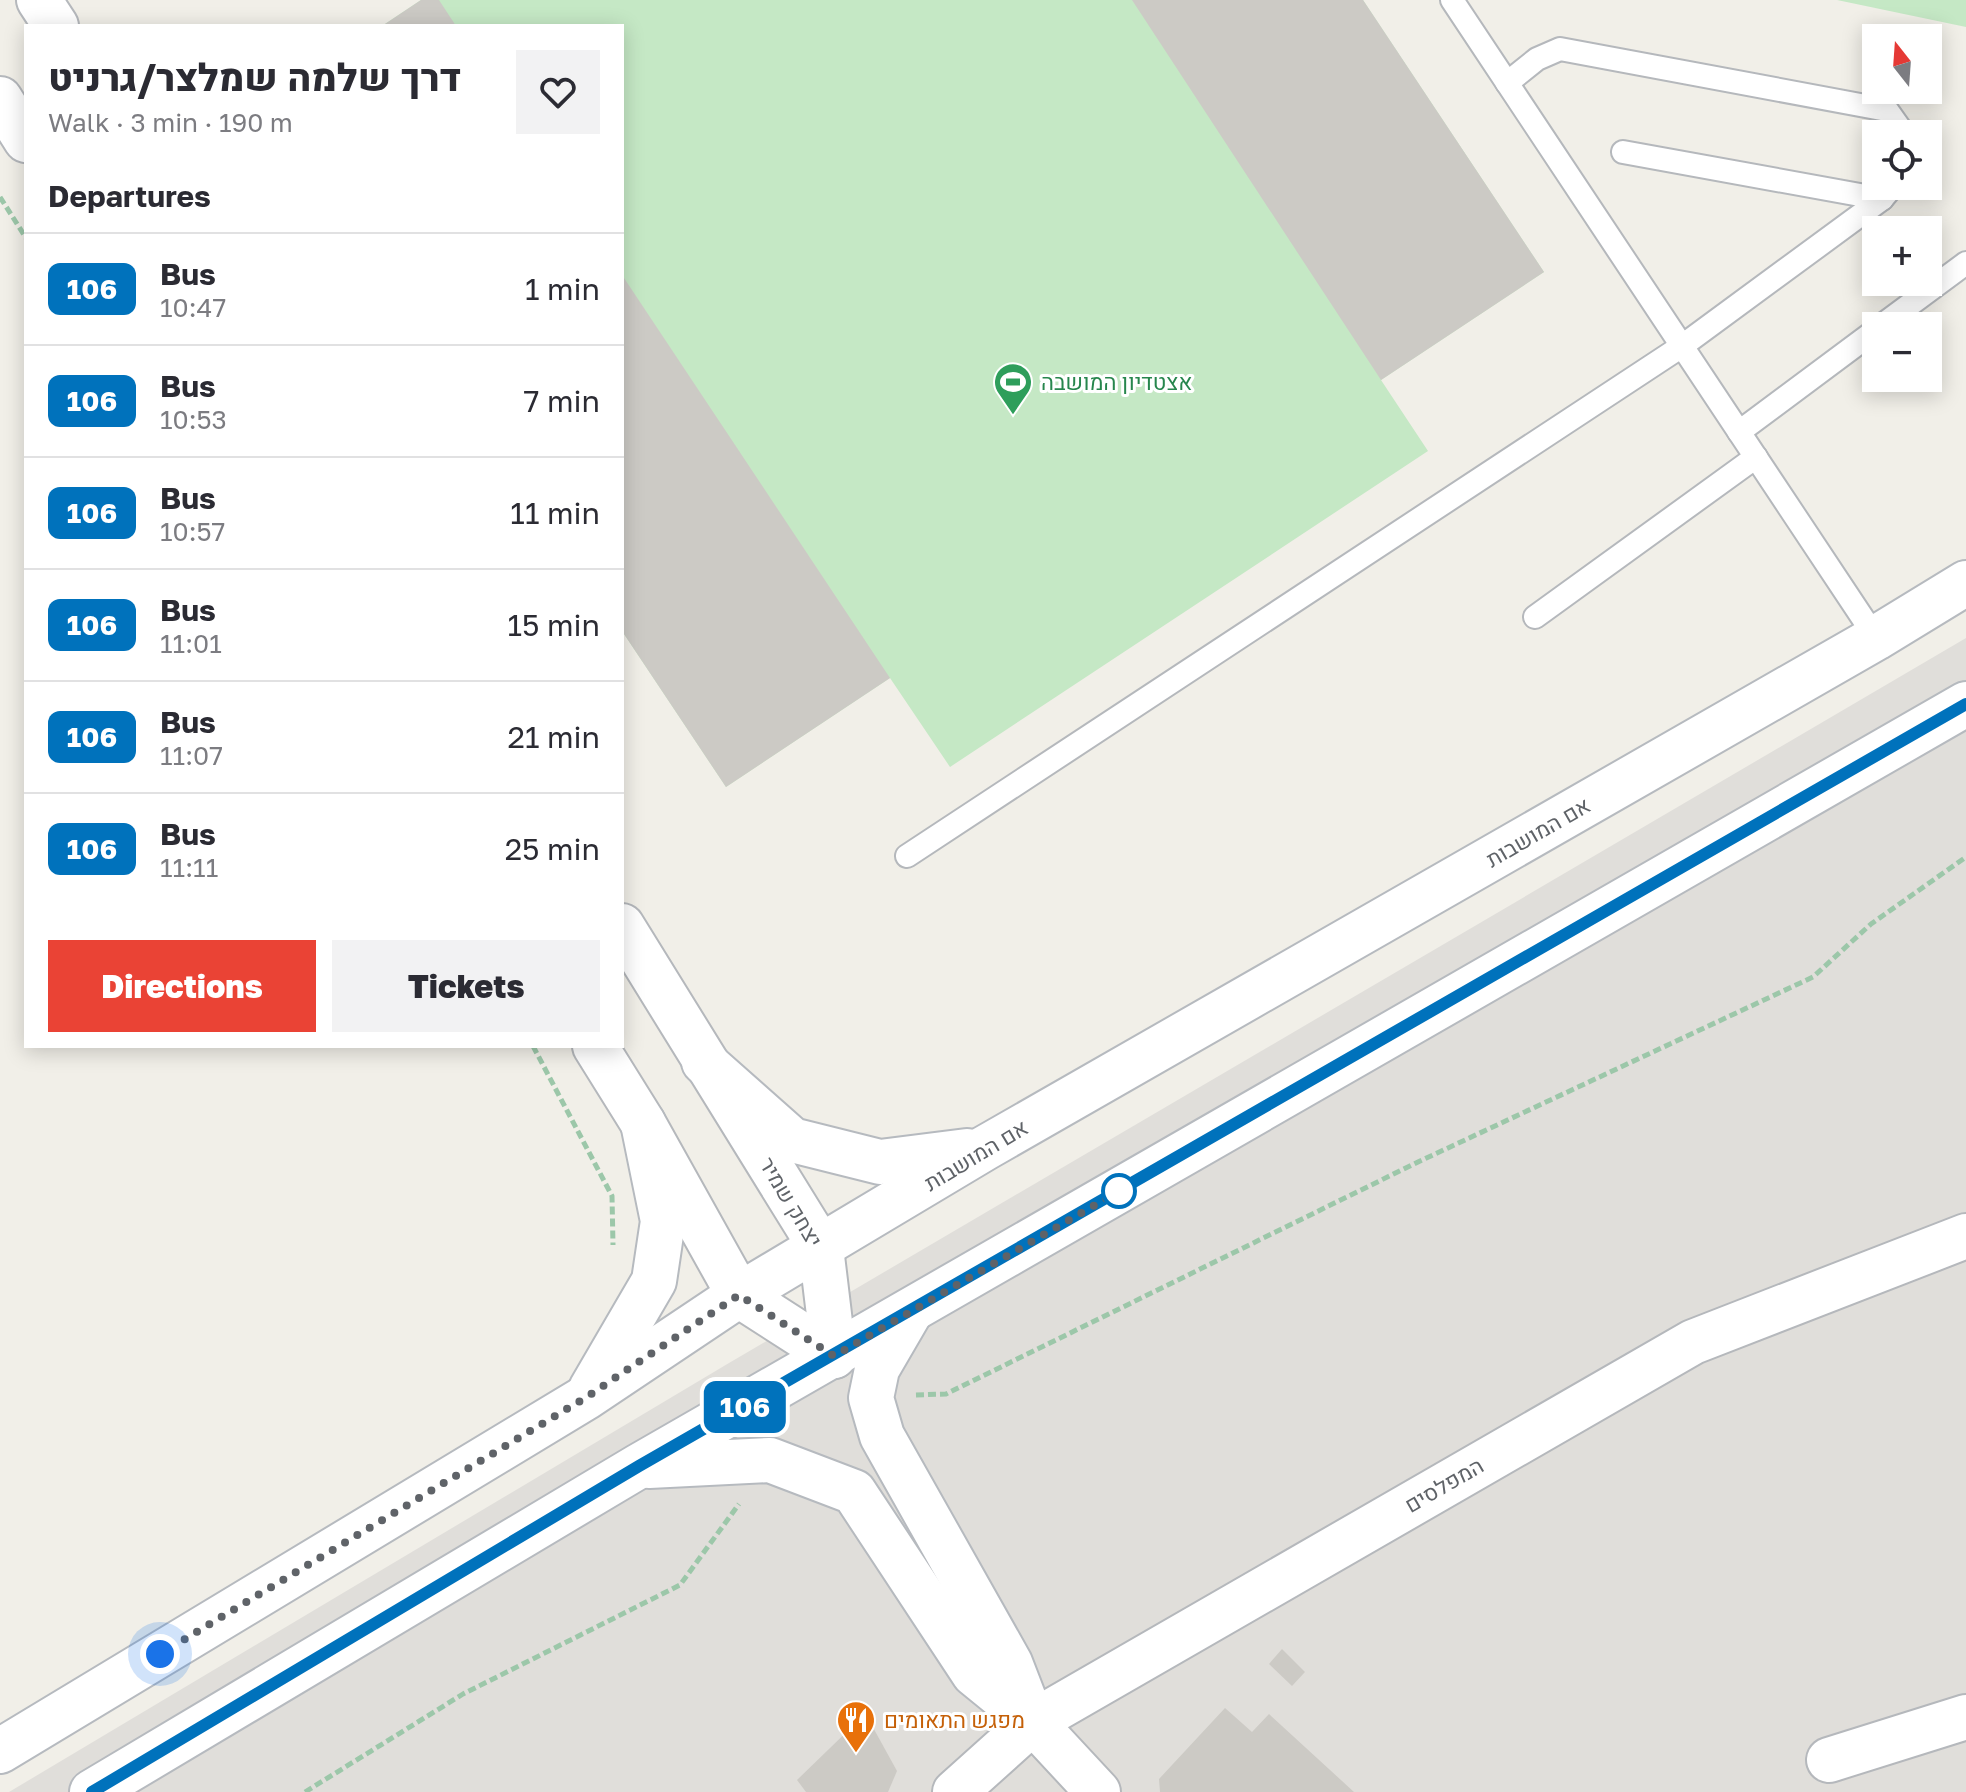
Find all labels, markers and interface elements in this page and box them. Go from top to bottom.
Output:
north arrow [1862,24,1942,104]
map controls [1862,24,1942,392]
button: heart [516,50,600,134]
text: דרך שלמה שמלצר/גרניט [48,54,461,99]
text: Walk · 3 min · 190 m [48,107,293,138]
button: locate [1862,120,1942,200]
text: Departures [48,178,211,214]
button: + [1862,216,1942,296]
text: Bus [160,256,216,292]
text: 1 min [525,271,600,307]
text: 106 [67,272,117,305]
text: 10:47 [160,292,226,323]
button: − [1862,312,1942,392]
sports icon: אצטדיון המושבה [992,361,1034,416]
text: Bus [160,368,216,404]
place label: אצטדיון המושבה [1041,368,1193,395]
text: 7 min [524,383,600,419]
text: 106 [67,384,117,417]
text: 10:53 [160,404,227,435]
text: Bus [160,480,216,516]
text: 11 min [510,495,600,531]
text: 106 [67,496,117,529]
text: 10:57 [160,516,225,547]
text: Bus [160,592,216,628]
text: 15 min [508,607,600,643]
text: 106 [67,608,117,641]
text: 11:01 [160,628,222,659]
text: Bus [160,704,216,740]
text: 21 min [508,719,600,755]
text: 106 [67,720,117,753]
text: 11:07 [160,740,223,771]
street label: אם המושבות [1481,791,1595,872]
text: Bus [160,816,216,852]
text: 25 min [505,831,600,867]
text: 106 [67,832,117,865]
text: 11:11 [160,852,218,883]
button: Directions [48,940,316,1032]
button: Tickets [332,940,600,1032]
street label: אם המושבות [919,1113,1033,1196]
street label: יצחק שמיר [754,1152,829,1252]
unlabelled marker [1102,1174,1136,1208]
line badge: 106 [699,1381,791,1433]
text: 106 [720,1390,770,1423]
street label: המפלסים [1399,1451,1488,1518]
your location [140,1634,180,1674]
restaurant icon: מפגש התאומים [835,1699,877,1754]
place label: מפגש התאומים [884,1706,1025,1733]

